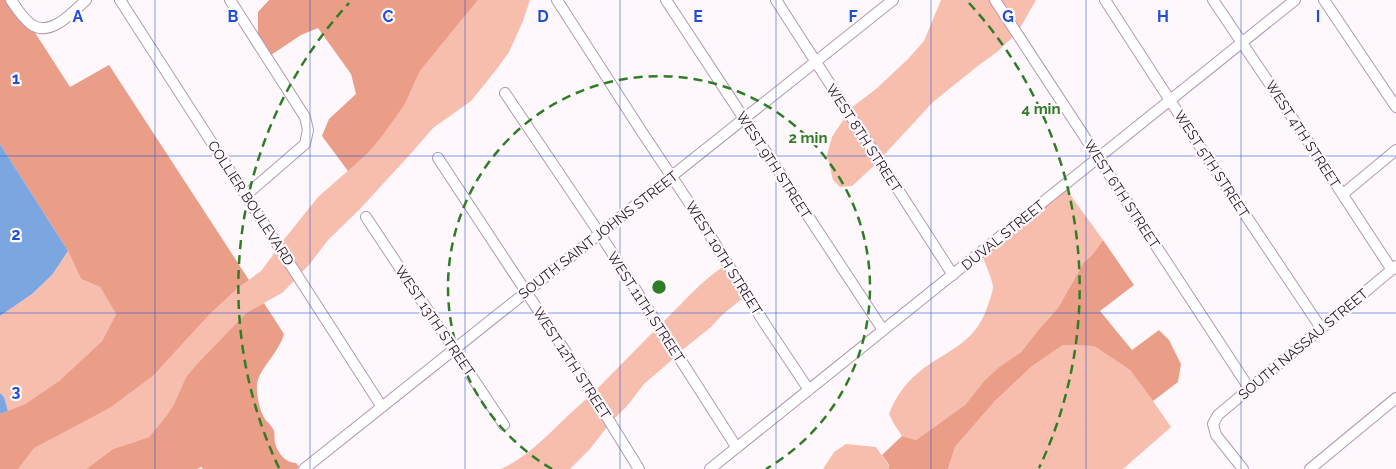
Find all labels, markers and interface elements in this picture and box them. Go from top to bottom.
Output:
text: A [73,7,84,26]
text: B [228,7,239,26]
text: C [383,7,394,26]
text: D [537,7,549,26]
text: E [693,7,703,26]
text: F [848,7,858,26]
text: G [1002,7,1014,26]
text: H [1157,7,1169,26]
text: I [1316,7,1320,26]
text: 1 [12,69,20,88]
street label: WEST 4TH STREET [1262,77,1344,191]
street label: WEST 8TH STREET [823,81,905,195]
text: 4 min [1021,100,1061,118]
street label: WEST 5TH STREET [1171,107,1253,221]
street label: WEST 9TH STREET [733,108,815,222]
text: 2 min [789,129,827,147]
street label: WEST 6TH STREET [1081,137,1163,252]
street label: COLLIER BOULEVARD [205,138,297,268]
street label: SOUTH SAINT JOHNS STREET [515,168,681,302]
street label: DUVAL STREET [958,196,1048,273]
street label: WEST 10TH STREET [682,198,766,318]
text: 2 [11,225,21,244]
street label: WEST 11TH STREET [604,249,688,366]
street label: WEST 13TH STREET [392,263,478,380]
centre of rings [650,278,668,296]
street label: SOUTH NASSAU STREET [1235,285,1371,403]
street label: WEST 12TH STREET [530,304,614,422]
text: 3 [12,382,21,401]

